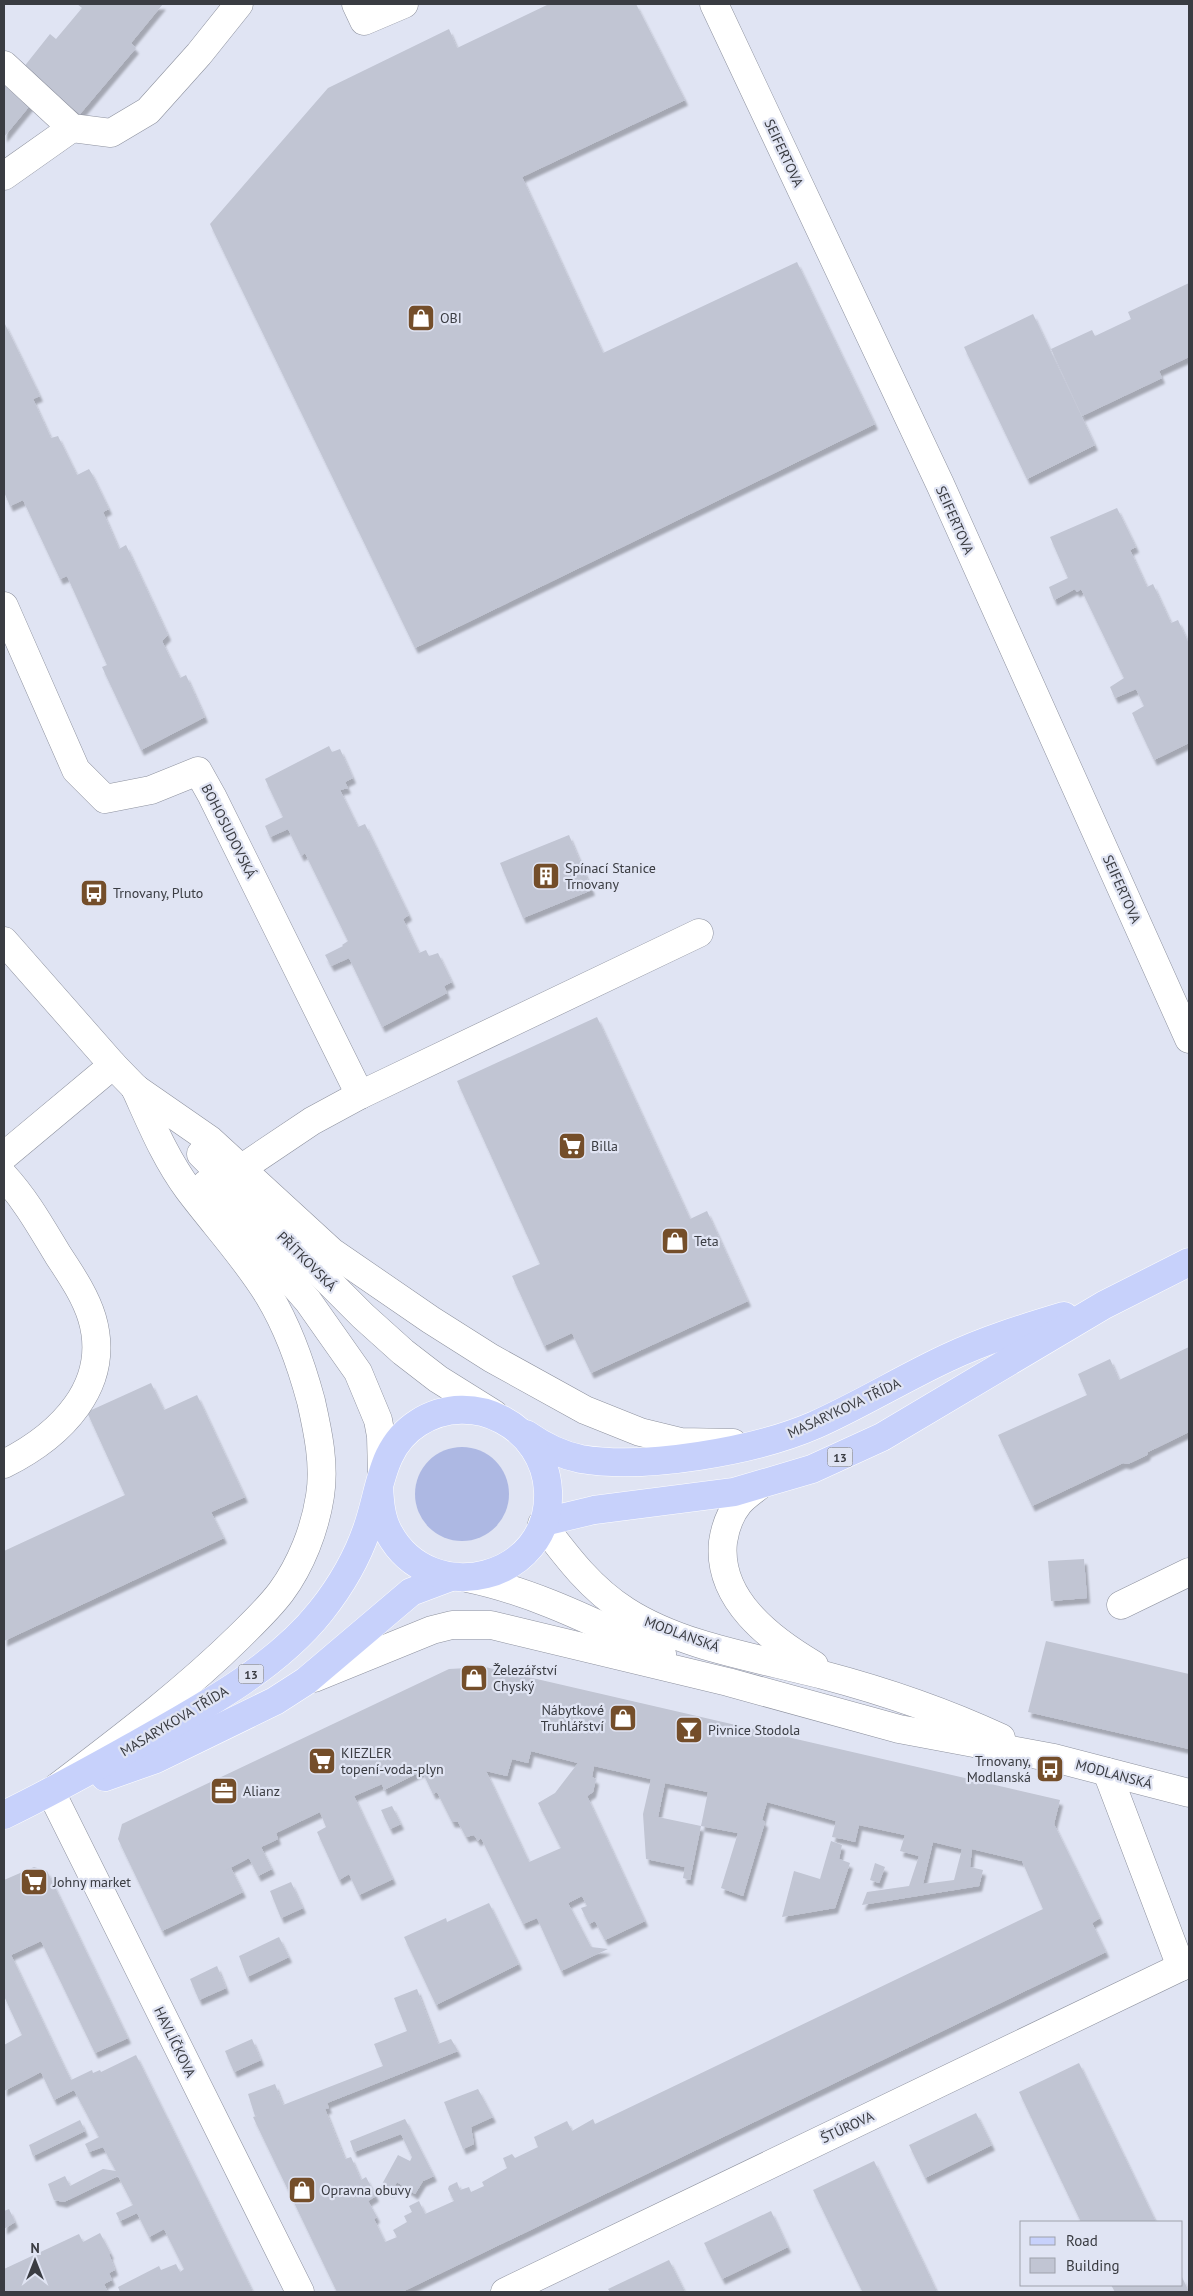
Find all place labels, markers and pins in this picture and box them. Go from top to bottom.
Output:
shop icon: OBI [406,303,436,333]
place label: OBI [440,309,462,327]
place label: Spínací Stanice Trnovany [565,859,656,893]
building icon: Spínací Stanice Trnovany [531,861,561,891]
bus stop icon: Trnovany, Pluto [79,878,109,908]
place label: Trnovany, Pluto [113,884,203,902]
supermarket icon: Billa [557,1131,587,1161]
place label: Billa [591,1137,618,1155]
shop icon: Teta [660,1226,690,1256]
place label: Teta [694,1232,719,1250]
place label: Železářství Chyský [493,1661,557,1695]
shop icon: Železářství Chyský [459,1663,489,1693]
place label: Nábytkové Truhlářství [541,1701,604,1735]
shop icon: Nábytkové Truhlářství [608,1703,638,1733]
bar icon: Pivnice Stodola [674,1715,704,1745]
place label: Pivnice Stodola [708,1721,800,1739]
place label: KIEZLER topení-voda-plyn [341,1744,444,1778]
supermarket icon: KIEZLER topení-voda-plyn [307,1746,337,1776]
place label: Trnovany, Modlanská [967,1752,1031,1786]
bus stop icon: Trnovany, Modlanská [1035,1754,1065,1784]
office icon: Alianz [209,1776,239,1806]
place label: Alianz [243,1782,280,1800]
supermarket icon: Johny market [19,1867,49,1897]
place label: Johny market [52,1873,131,1891]
shop icon: Opravna obuvy [287,2175,317,2205]
place label: Opravna obuvy [321,2181,411,2199]

